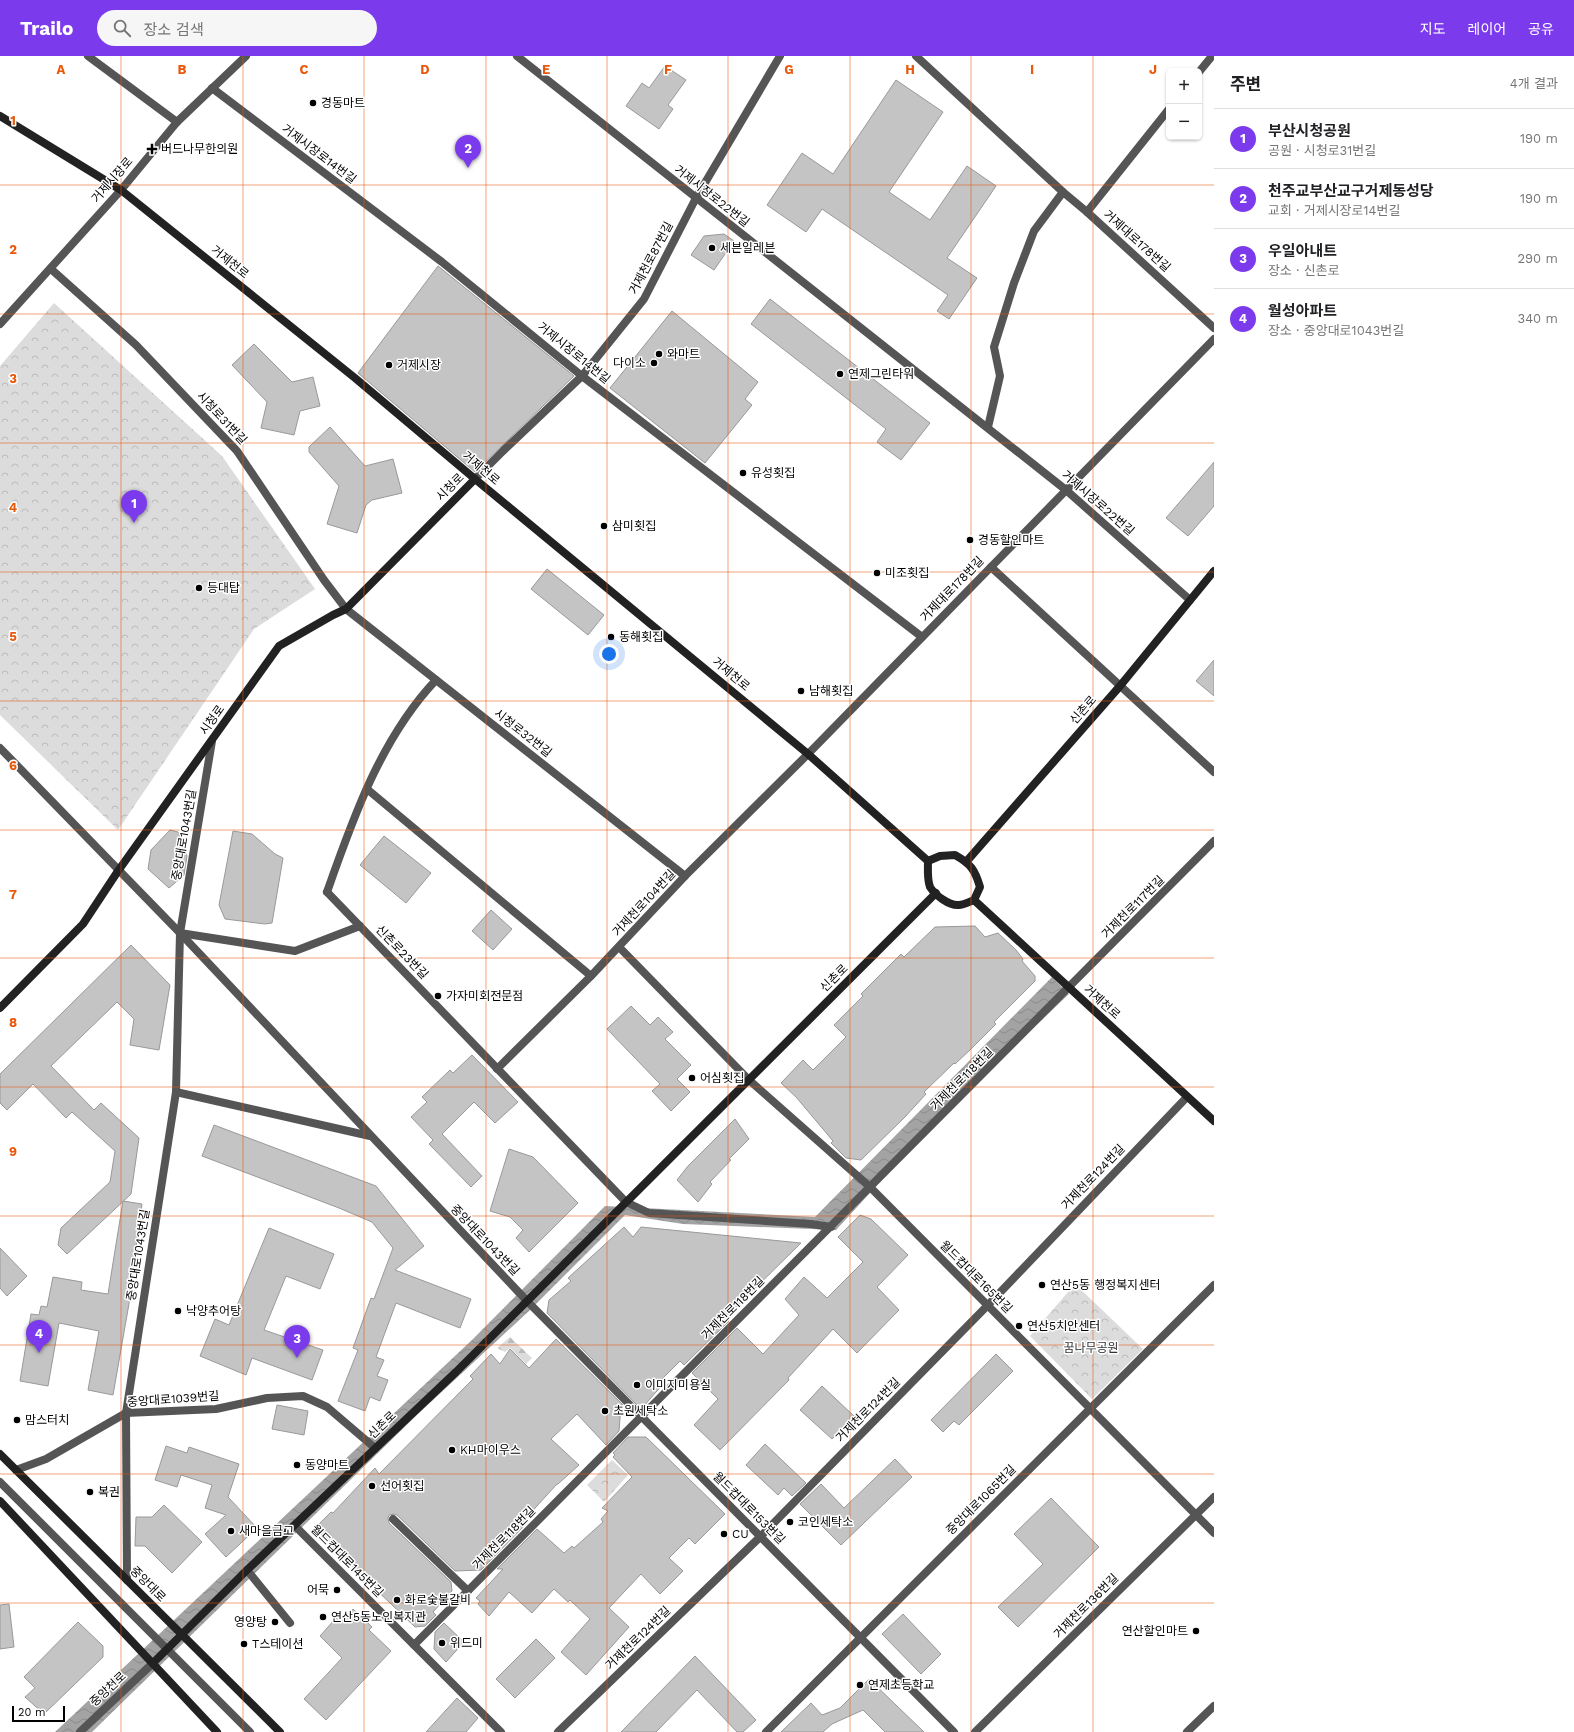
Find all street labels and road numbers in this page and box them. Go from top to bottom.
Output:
street label: 거제시장로14번길 [279,122,359,186]
street label: 거제시장로 [89,155,135,205]
street label: 거제시장로22번길 [672,162,752,230]
street label: 거제대로178번길 [1101,207,1173,275]
street label: 거제천로87번길 [626,219,676,297]
street label: 거제천로 [208,243,252,281]
street label: 거제시장로14번길 [535,319,613,387]
street label: 시청로31번길 [194,389,250,447]
street label: 거제천로 [460,448,502,488]
street label: 거제시장로22번길 [1059,468,1137,538]
street label: 시청로 [433,470,467,504]
street label: 거제대로178번길 [918,554,986,624]
street label: 거제천로 [710,654,752,694]
street label: 신촌로 [1067,693,1099,727]
street label: 시청로 [197,702,227,738]
street label: 시청로32번길 [491,706,555,760]
street label: 중앙대로1043번길 [169,788,199,882]
street label: 거제천로104번길 [610,867,678,939]
street label: 거제천로117번길 [1099,873,1167,941]
street label: 신촌로23번길 [373,922,431,982]
street label: 신촌로 [817,961,851,995]
street label: 거제천로 [1081,982,1123,1022]
street label: 거제천로118번길 [928,1045,996,1113]
street label: 거제천로124번길 [1058,1142,1128,1212]
street label: 중앙대로1043번길 [448,1202,522,1278]
street label: 중앙대로1043번길 [124,1208,152,1302]
street label: 월드컵대로165번길 [937,1238,1015,1316]
street label: 거제천로118번길 [699,1274,767,1342]
street label: 거제천로124번길 [833,1375,903,1445]
street label: 중앙대로1039번길 [126,1389,220,1409]
street label: 신촌로 [365,1408,399,1442]
street label: 중앙대로1065번길 [943,1462,1019,1538]
street label: 월드컵대로153번길 [710,1469,788,1547]
street label: 거제천로118번길 [470,1504,538,1572]
street label: 월드컵대로145번길 [308,1522,386,1600]
street label: 중앙대로 [127,1563,169,1605]
street label: 거제천로136번길 [1051,1571,1121,1641]
street label: 거제천로124번길 [603,1603,673,1673]
street label: 중앙천로 [87,1669,129,1709]

